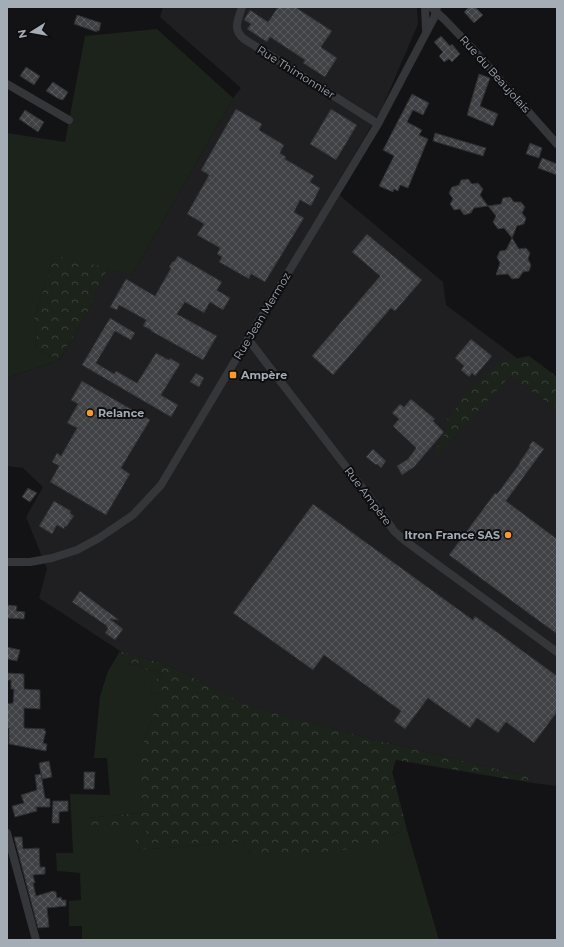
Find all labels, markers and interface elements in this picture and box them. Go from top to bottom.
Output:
north arrow [12,12,52,52]
text: N [14,28,30,40]
street label: Rue du Beaujolais [457,33,534,116]
street label: Rue Thimonnier [255,42,337,102]
street label: Rue Jean Mermoz [230,270,294,362]
place label: Ampère [240,368,287,382]
marker: Ampère [228,370,238,380]
place label: Relance [98,406,144,420]
marker: Relance [85,408,95,418]
street label: Rue Ampère [342,464,395,528]
place label: Itron France SAS [404,528,500,542]
marker: Itron France SAS [503,530,513,540]

